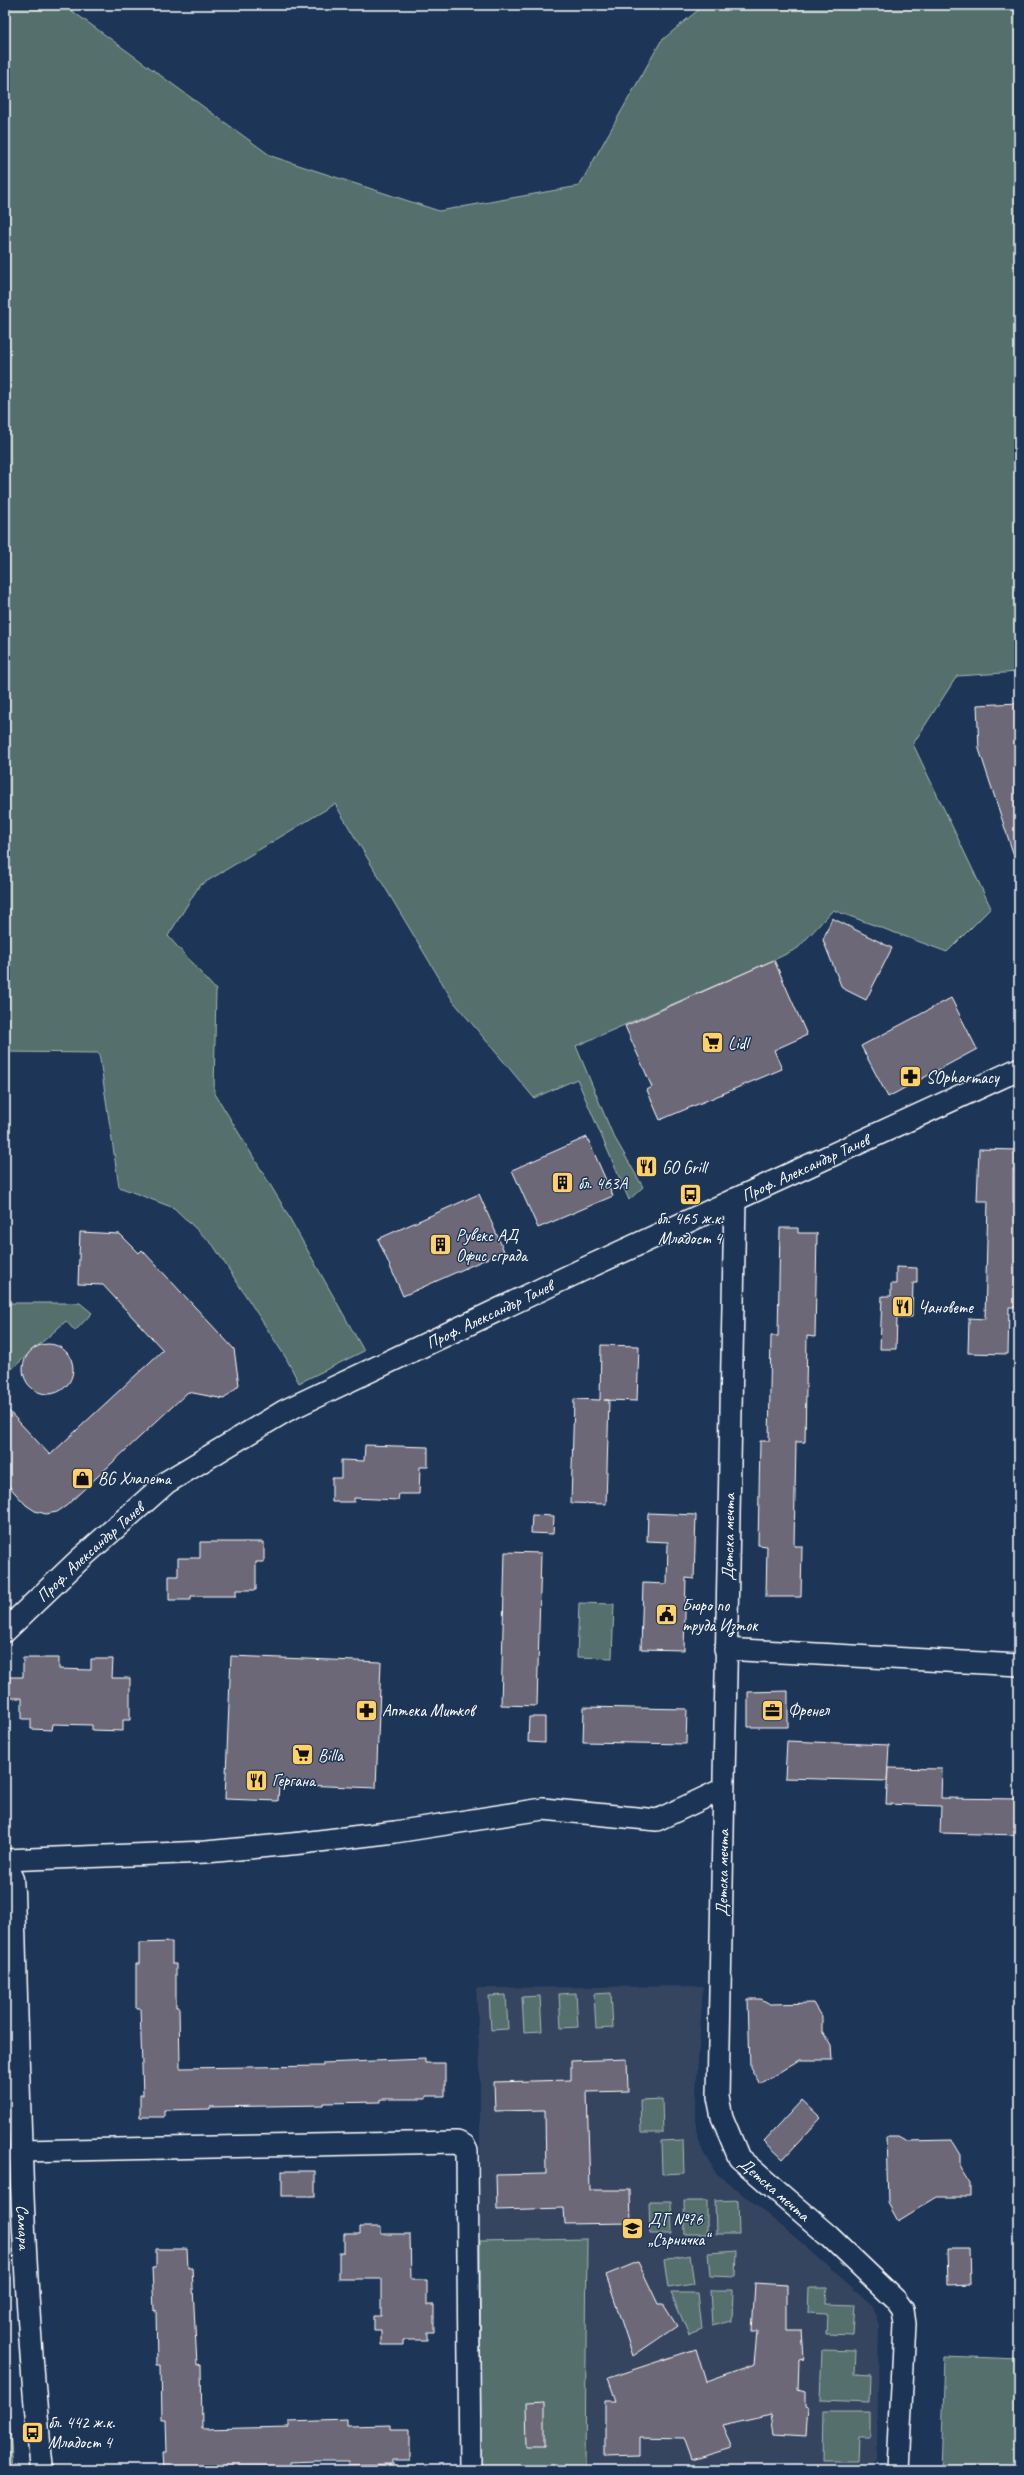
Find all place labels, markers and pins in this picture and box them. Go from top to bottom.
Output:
supermarket icon: Lidl [699,1030,725,1056]
place label: Lidl [728,1033,751,1054]
pharmacy icon: SOpharmacy [898,1064,924,1090]
place label: SOpharmacy [926,1067,1000,1088]
restaurant icon: GO Grill [633,1154,659,1180]
place label: GO Grill [662,1157,710,1178]
building icon: бл. 463А [549,1170,575,1196]
place label: бл. 463А [578,1173,629,1194]
bus stop icon: бл. 465 ж.к. Младост 4 [677,1181,703,1207]
place label: бл. 465 ж.к. Младост 4 [657,1208,724,1249]
place label: Рувекс АД Офис сграда [456,1225,529,1266]
building icon: Рувекс АД Офис сграда [428,1232,454,1258]
restaurant icon: Чановете [889,1294,915,1320]
place label: Чановете [918,1297,974,1318]
shop icon: BG Хлапета [70,1465,96,1491]
place label: BG Хлапета [98,1468,173,1489]
place label: Бюро по труда Изток [682,1595,759,1637]
public building icon: Бюро по труда Изток [653,1602,679,1628]
pharmacy icon: Аптека Митков [353,1697,379,1723]
office icon: Френел [759,1697,785,1723]
place label: Аптека Митков [382,1700,478,1721]
place label: Френел [788,1700,830,1721]
supermarket icon: Billa [289,1742,315,1768]
place label: Billa [318,1745,344,1766]
restaurant icon: Гергана [243,1767,269,1793]
place label: Гергана [272,1770,317,1791]
place label: ДГ №76 „Сърничка“ [648,2209,712,2250]
school or university icon: ДГ №76 „Сърничка“ [620,2216,646,2242]
place label: бл. 442 ж.к. Младост 4 [48,2412,116,2453]
bus stop icon: бл. 442 ж.к. Младост 4 [20,2419,46,2445]

